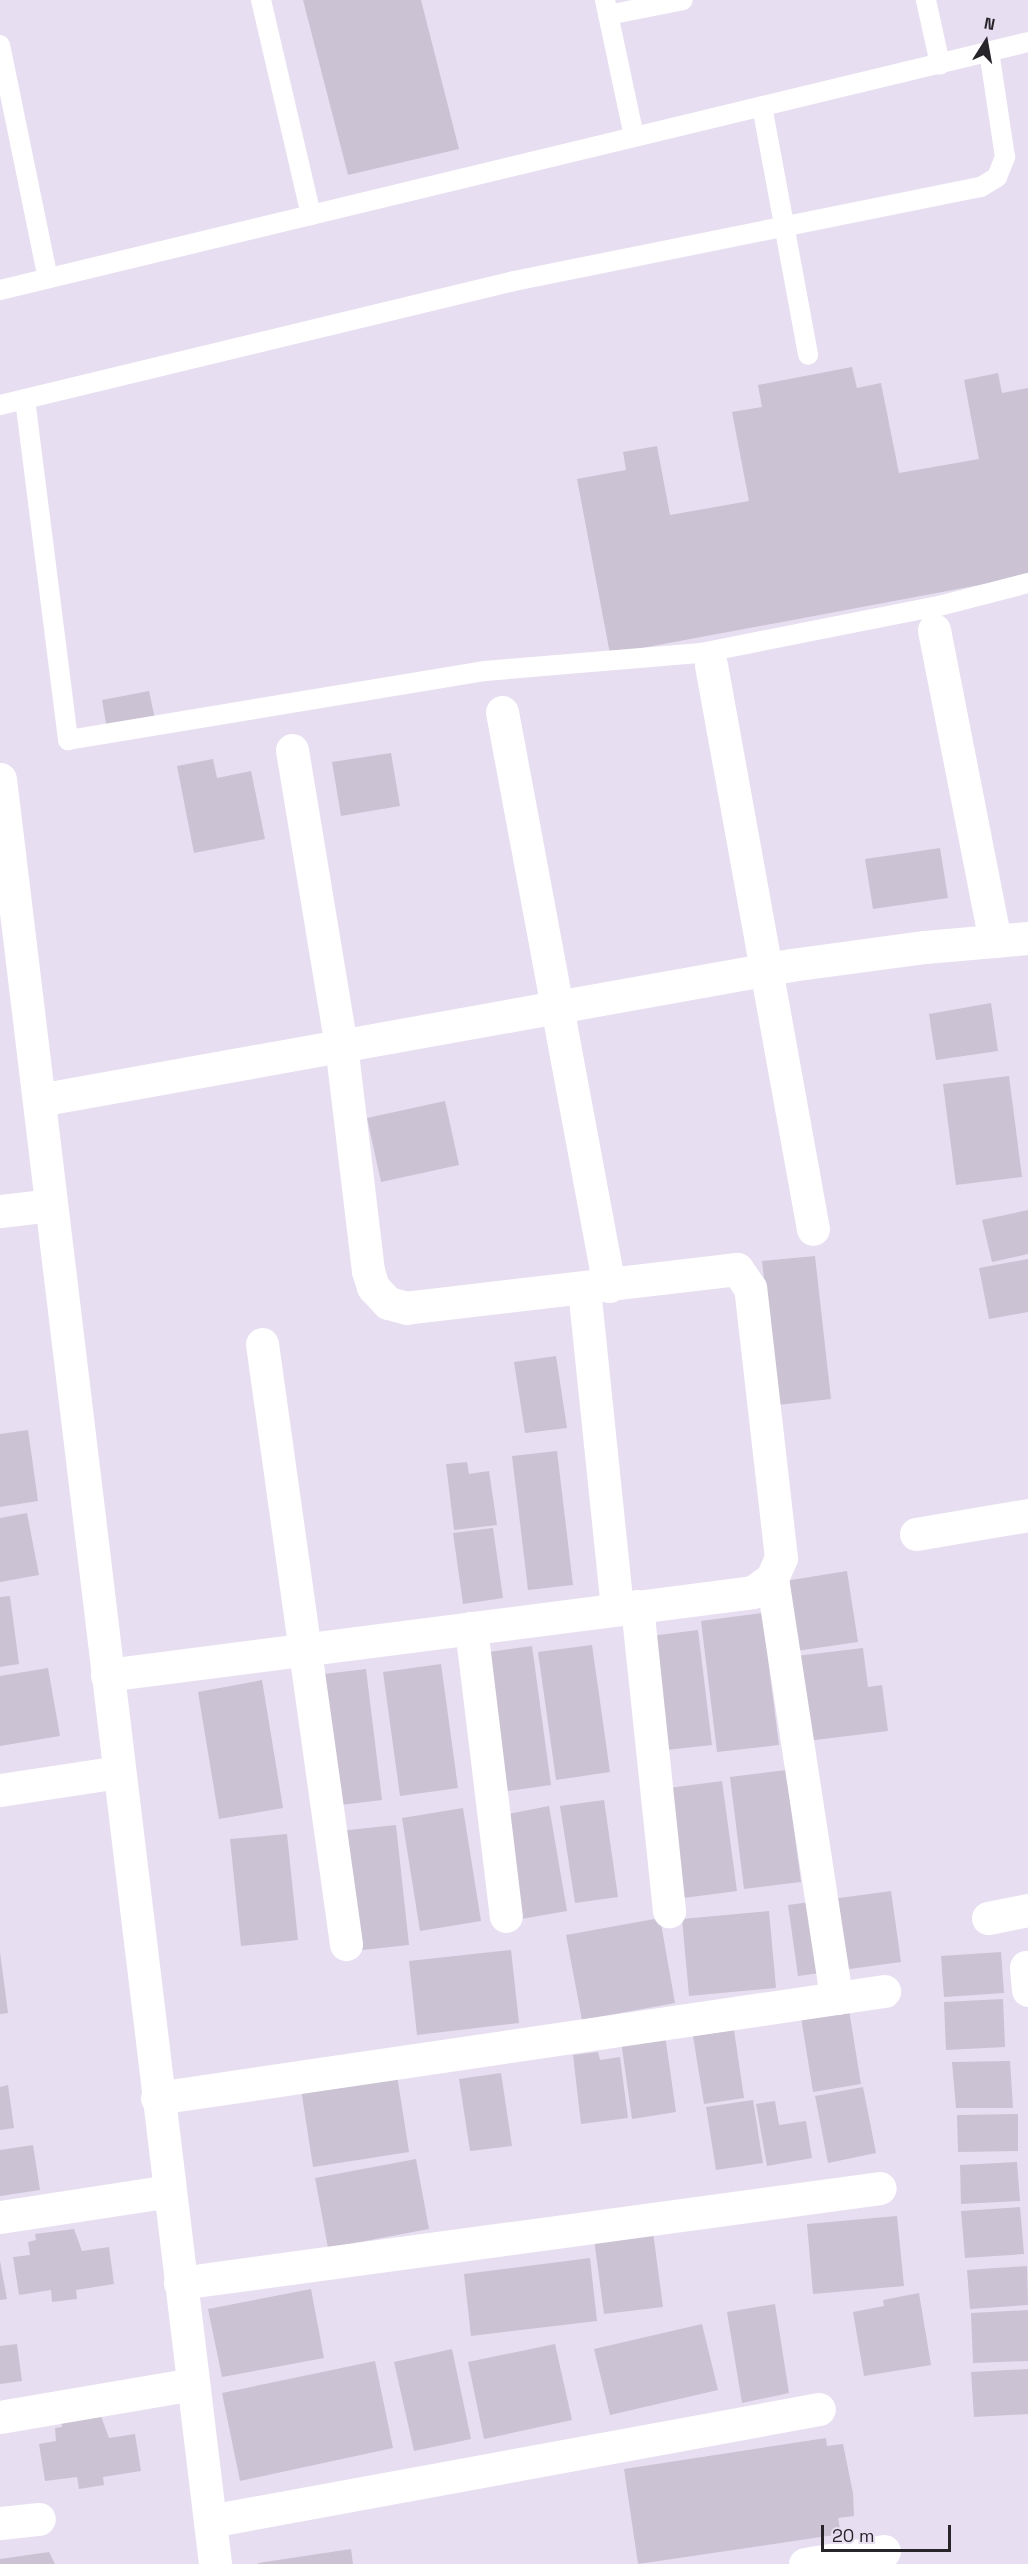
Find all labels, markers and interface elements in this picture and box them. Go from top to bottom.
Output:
north arrow [956,12,1016,72]
text: N [982,13,997,35]
scale bar [824,2513,954,2551]
text: 20 m [832,2524,875,2547]

